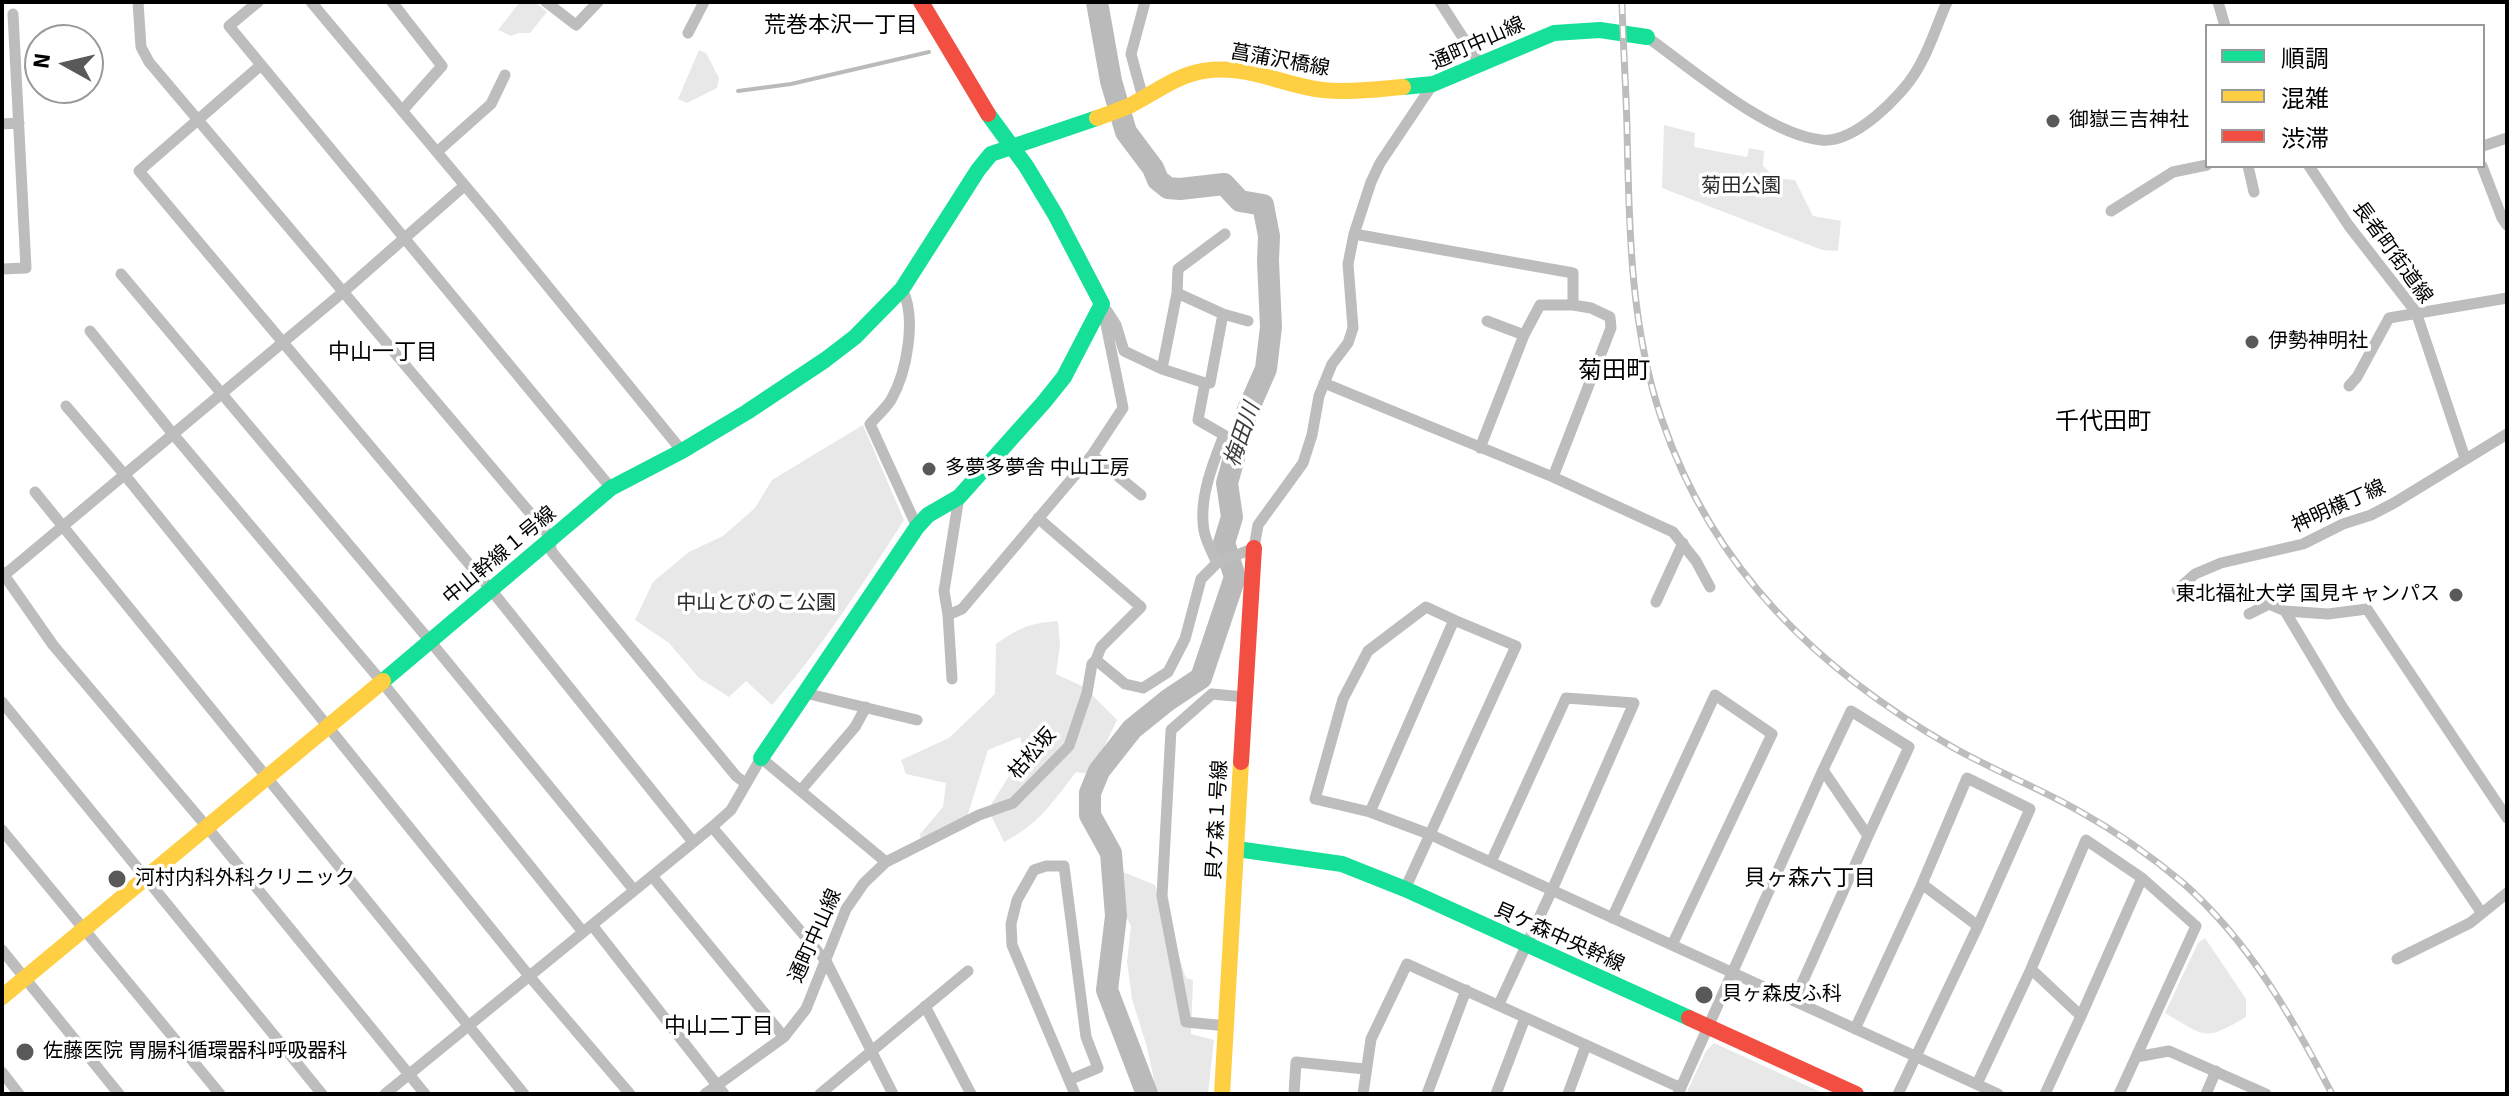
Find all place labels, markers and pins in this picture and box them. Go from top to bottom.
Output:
place label: 御嶽三吉神社 [2069,109,2189,133]
marker: 御嶽三吉神社 [2044,112,2062,130]
place label: 伊勢神明社 [2268,330,2368,354]
marker: 伊勢神明社 [2243,333,2261,351]
place label: 多夢多夢舎 中山工房 [945,457,1129,481]
marker: 多夢多夢舎 中山工房 [920,460,938,478]
place label: 東北福祉大学 国見キャンパス [2176,583,2440,607]
marker: 東北福祉大学 国見キャンパス [2447,586,2465,604]
place label: 河村内科外科クリニック [135,867,355,891]
marker: 河村内科外科クリニック [106,868,128,890]
place label: 貝ヶ森皮ふ科 [1722,983,1842,1007]
marker: 貝ヶ森皮ふ科 [1693,984,1715,1006]
place label: 佐藤医院 胃腸科循環器科呼吸器科 [43,1040,347,1064]
marker: 佐藤医院 胃腸科循環器科呼吸器科 [14,1041,36,1063]

